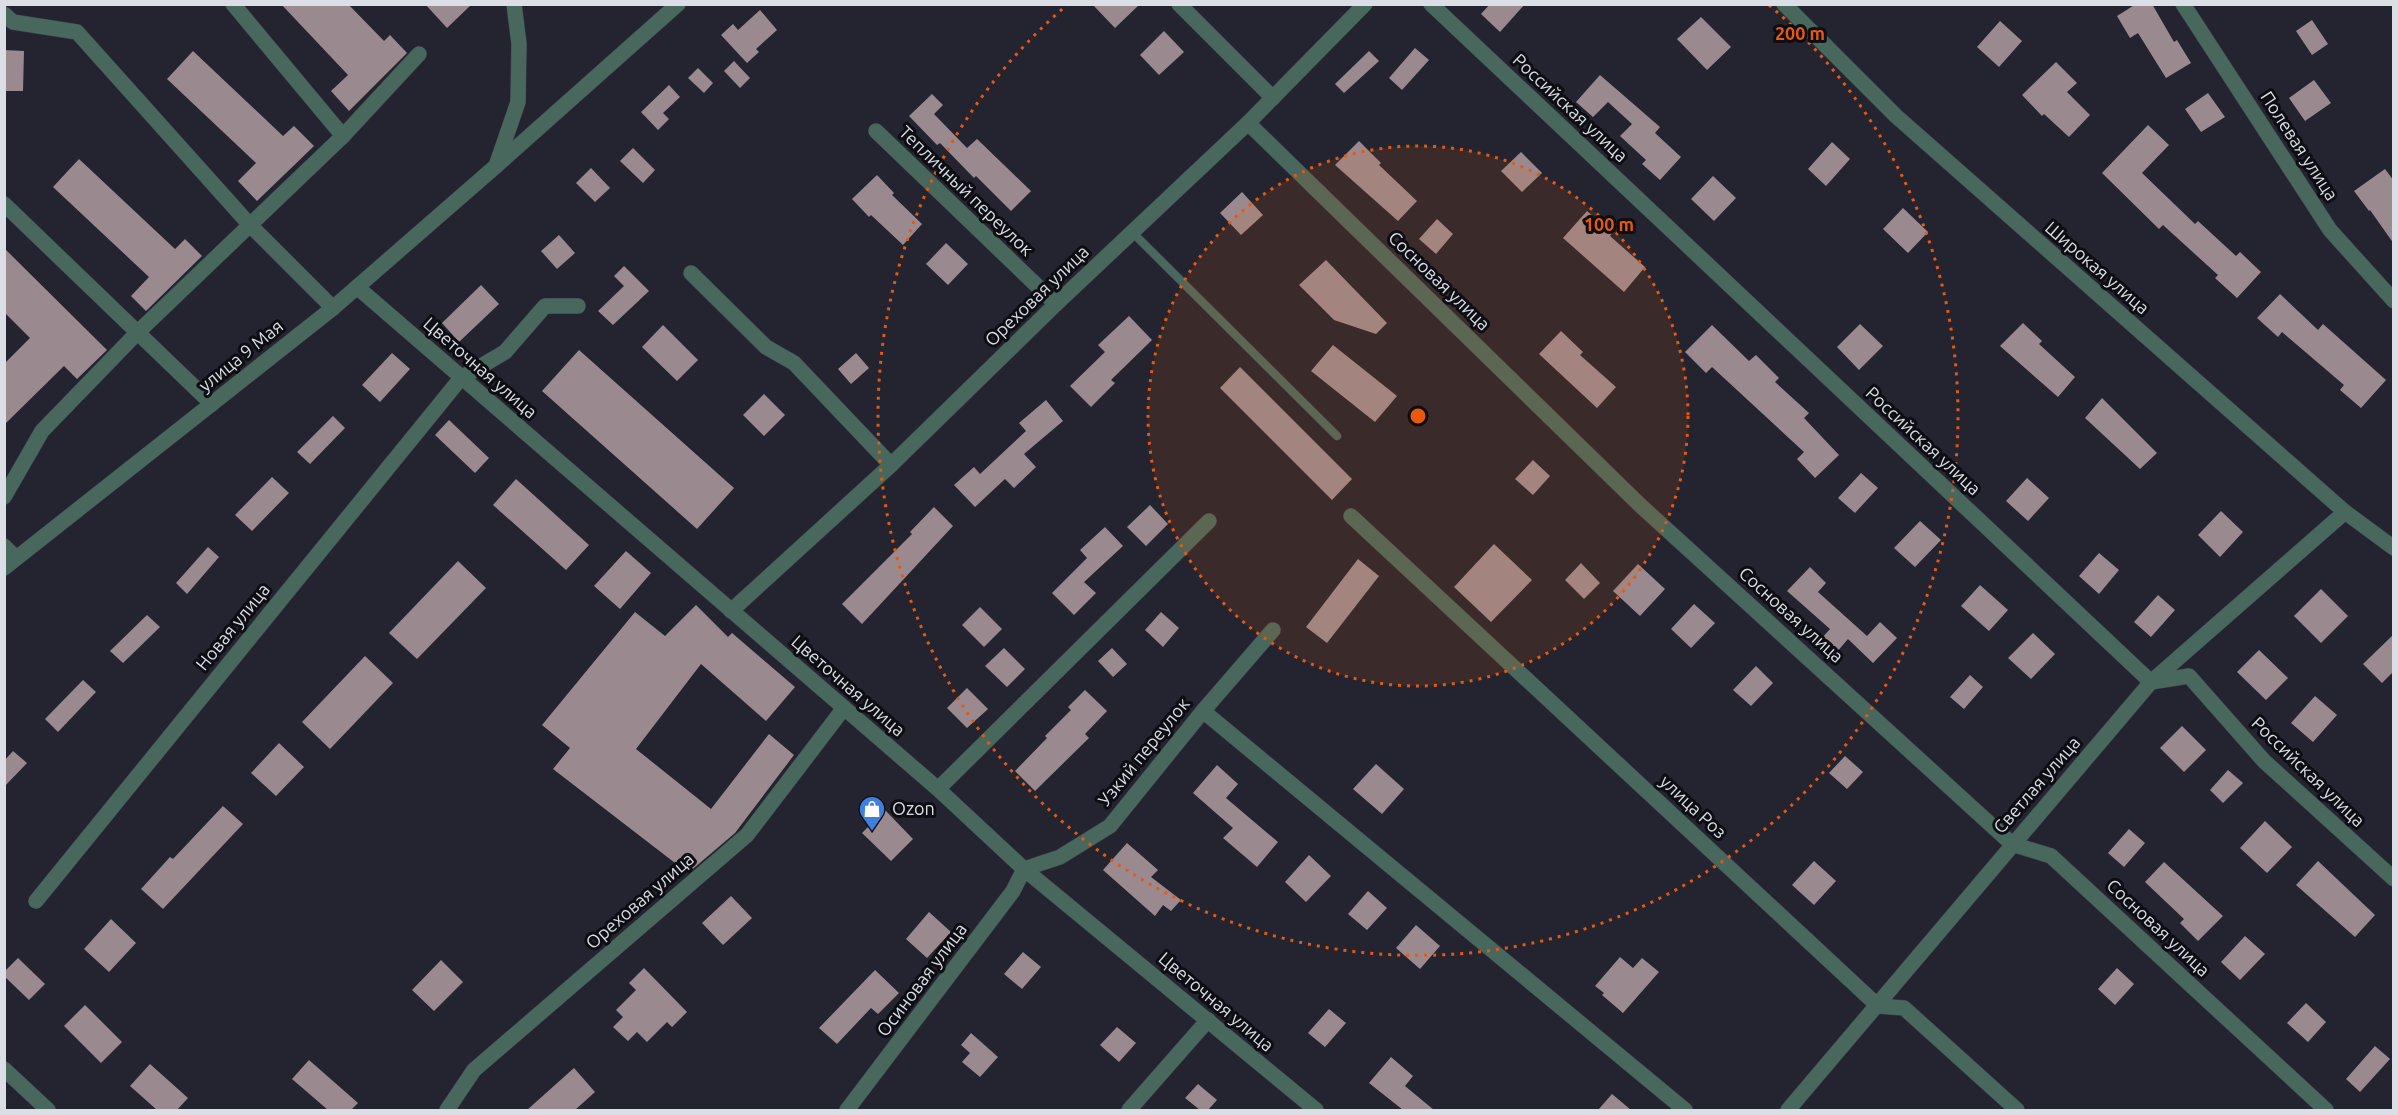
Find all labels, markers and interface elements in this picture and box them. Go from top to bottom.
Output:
text: 200 m [1775,23,1825,43]
street label: Российская улица [1509,49,1632,165]
street label: Полевая улица [2257,87,2342,204]
street label: Тепличный переулок [896,121,1038,259]
text: 100 m [1584,214,1634,234]
street label: Широкая улица [2042,217,2154,318]
street label: Сосновая улица [1385,227,1495,334]
street label: Ореховая улица [980,241,1092,350]
street label: Цветочная улица [420,313,541,422]
street label: улица 9 Мая [194,315,286,395]
street label: Российская улица [1862,382,1985,498]
centre of rings [1408,406,1428,426]
street label: Сосновая улица [1735,562,1848,666]
street label: Новая улица [191,579,273,674]
street label: Цветочная улица [788,631,909,740]
street label: Узкий переулок [1094,693,1193,809]
street label: Российская улица [2248,712,2369,830]
street label: Светлая улица [1989,732,2084,837]
street label: улица Роз [1657,771,1731,842]
shop icon: Ozon [857,794,887,832]
place label: Ozon [892,798,935,818]
street label: Ореховая улица [581,848,697,952]
street label: Сосновая улица [2103,875,2214,980]
street label: Осиновая улица [872,919,970,1040]
street label: Цветочная улица [1155,948,1278,1055]

